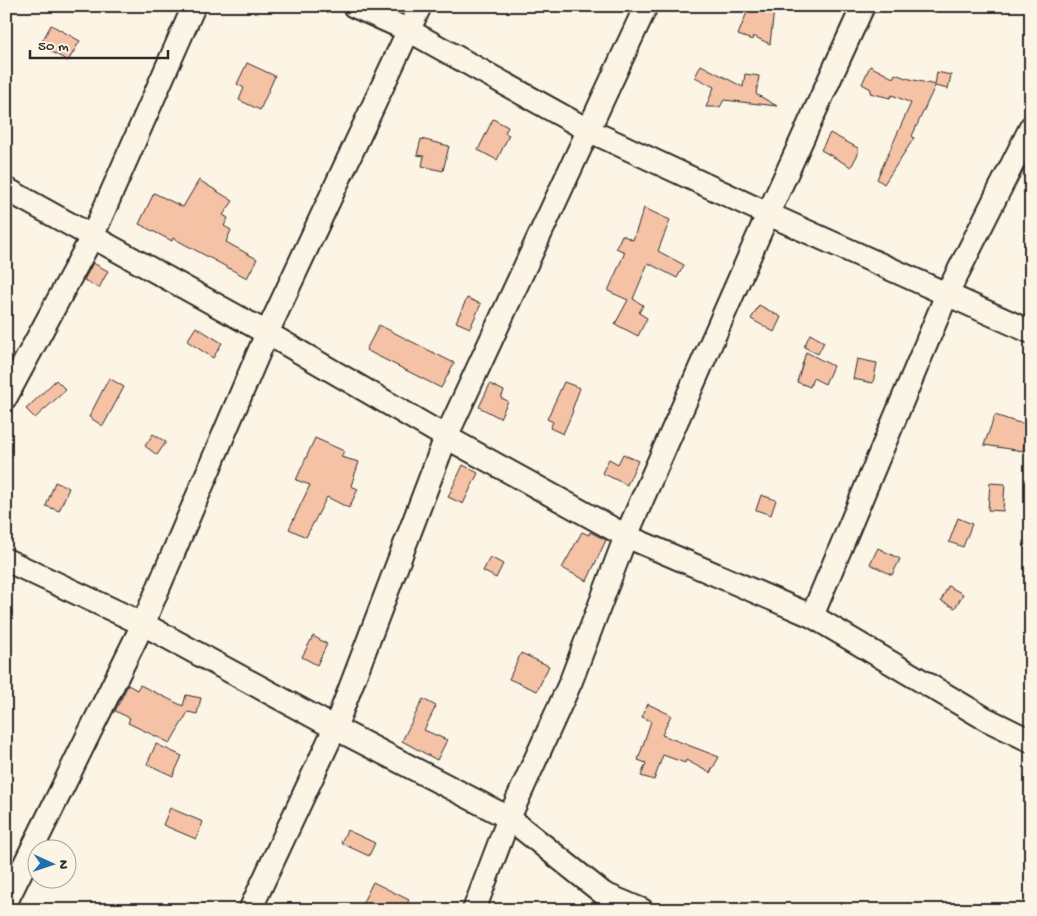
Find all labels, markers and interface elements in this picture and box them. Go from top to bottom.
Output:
scale bar [30,28,168,60]
text: 50 m [38,38,69,56]
north arrow [28,838,78,888]
text: N [54,860,71,870]

